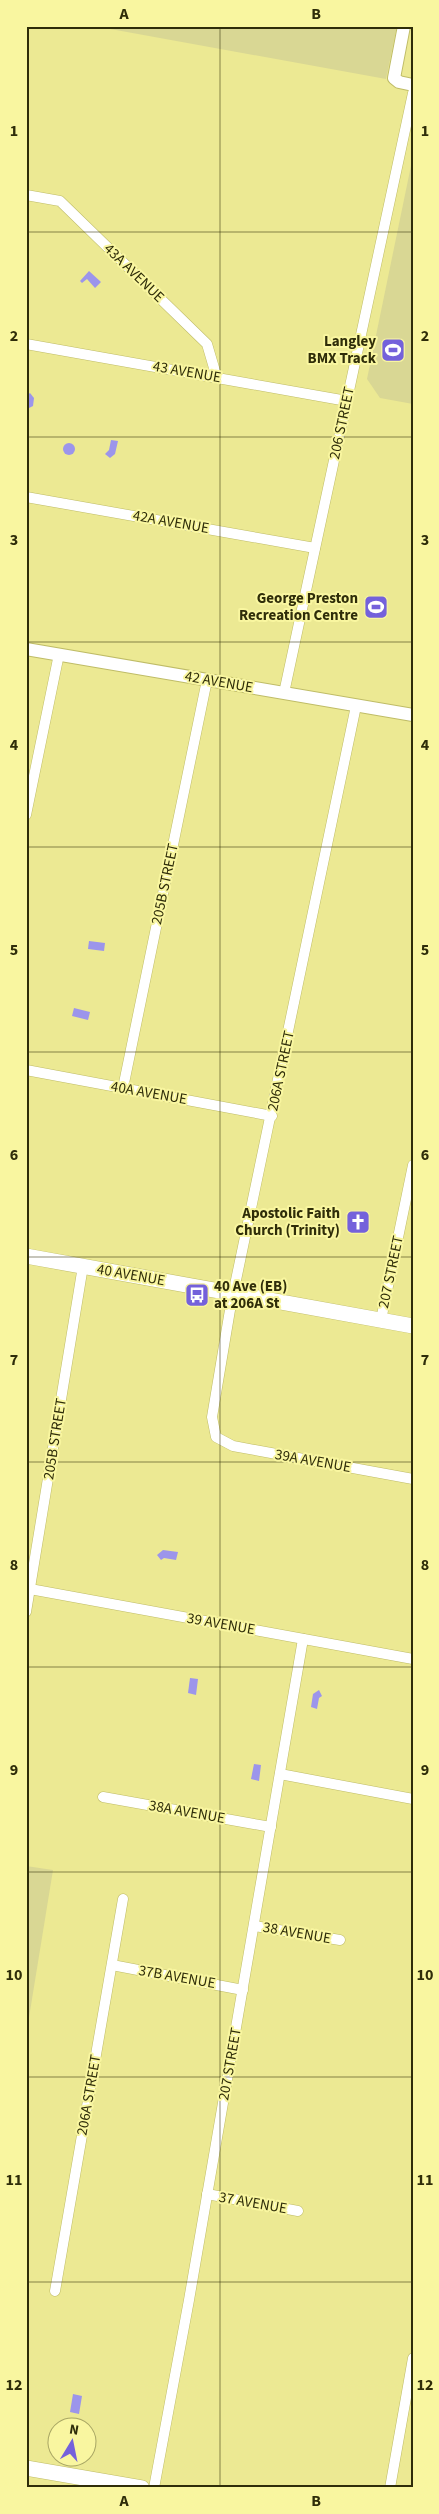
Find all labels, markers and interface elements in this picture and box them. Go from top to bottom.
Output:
text: A [118,3,129,25]
text: B [311,3,321,25]
text: 1 [10,120,18,142]
text: 1 [421,120,429,142]
street label: 43A AVENUE [99,239,169,307]
text: 2 [10,325,18,347]
text: 2 [421,325,429,347]
place label: Langley BMX Track [308,331,377,369]
sports icon: Langley BMX Track [380,337,406,363]
street label: 43 AVENUE [151,356,223,388]
street label: 206 STREET [324,385,360,461]
street label: 42A AVENUE [131,505,211,539]
text: 3 [10,529,18,551]
text: 3 [421,529,429,551]
place label: George Preston Recreation Centre [239,588,358,626]
sports icon: George Preston Recreation Centre [363,594,389,620]
street label: 42 AVENUE [183,666,255,698]
text: 4 [10,734,19,756]
text: 4 [421,734,430,756]
street label: 205B STREET [146,842,184,926]
text: 5 [10,939,18,961]
text: 5 [421,939,429,961]
street label: 206A STREET [262,1029,300,1113]
street label: 40A AVENUE [109,1076,189,1110]
text: 6 [10,1144,18,1166]
text: 6 [421,1144,429,1166]
place label: Apostolic Faith Church (Trinity) [235,1203,340,1241]
church icon: Apostolic Faith Church (Trinity) [345,1209,371,1235]
street label: 207 STREET [373,1234,409,1310]
street label: 40 AVENUE [95,1259,167,1291]
place label: 40 Ave (EB) at 206A St [214,1276,287,1314]
bus stop icon: 40 Ave (EB) at 206A St [184,1282,210,1308]
text: 7 [10,1349,18,1371]
text: 7 [421,1349,429,1371]
street label: 205B STREET [38,1397,72,1481]
street label: 39A AVENUE [273,1444,353,1478]
text: 8 [10,1554,18,1576]
text: 8 [421,1554,429,1576]
street label: 39 AVENUE [185,1608,257,1640]
text: 9 [10,1759,18,1781]
text: 9 [421,1759,429,1781]
street label: 38A AVENUE [147,1795,227,1829]
street label: 38 AVENUE [261,1917,333,1949]
street label: 37B AVENUE [137,1960,217,1994]
text: 10 [6,1964,22,1986]
text: 10 [417,1964,433,1986]
street label: 207 STREET [213,2026,247,2102]
street label: 206A STREET [72,2053,106,2137]
text: 11 [6,2169,22,2191]
text: 11 [417,2169,433,2191]
street label: 37 AVENUE [217,2187,289,2219]
text: 12 [6,2374,22,2396]
text: 12 [417,2374,433,2396]
north arrow [48,2416,98,2466]
text: N [68,2420,80,2441]
text: A [118,2490,129,2512]
text: B [311,2490,321,2512]

